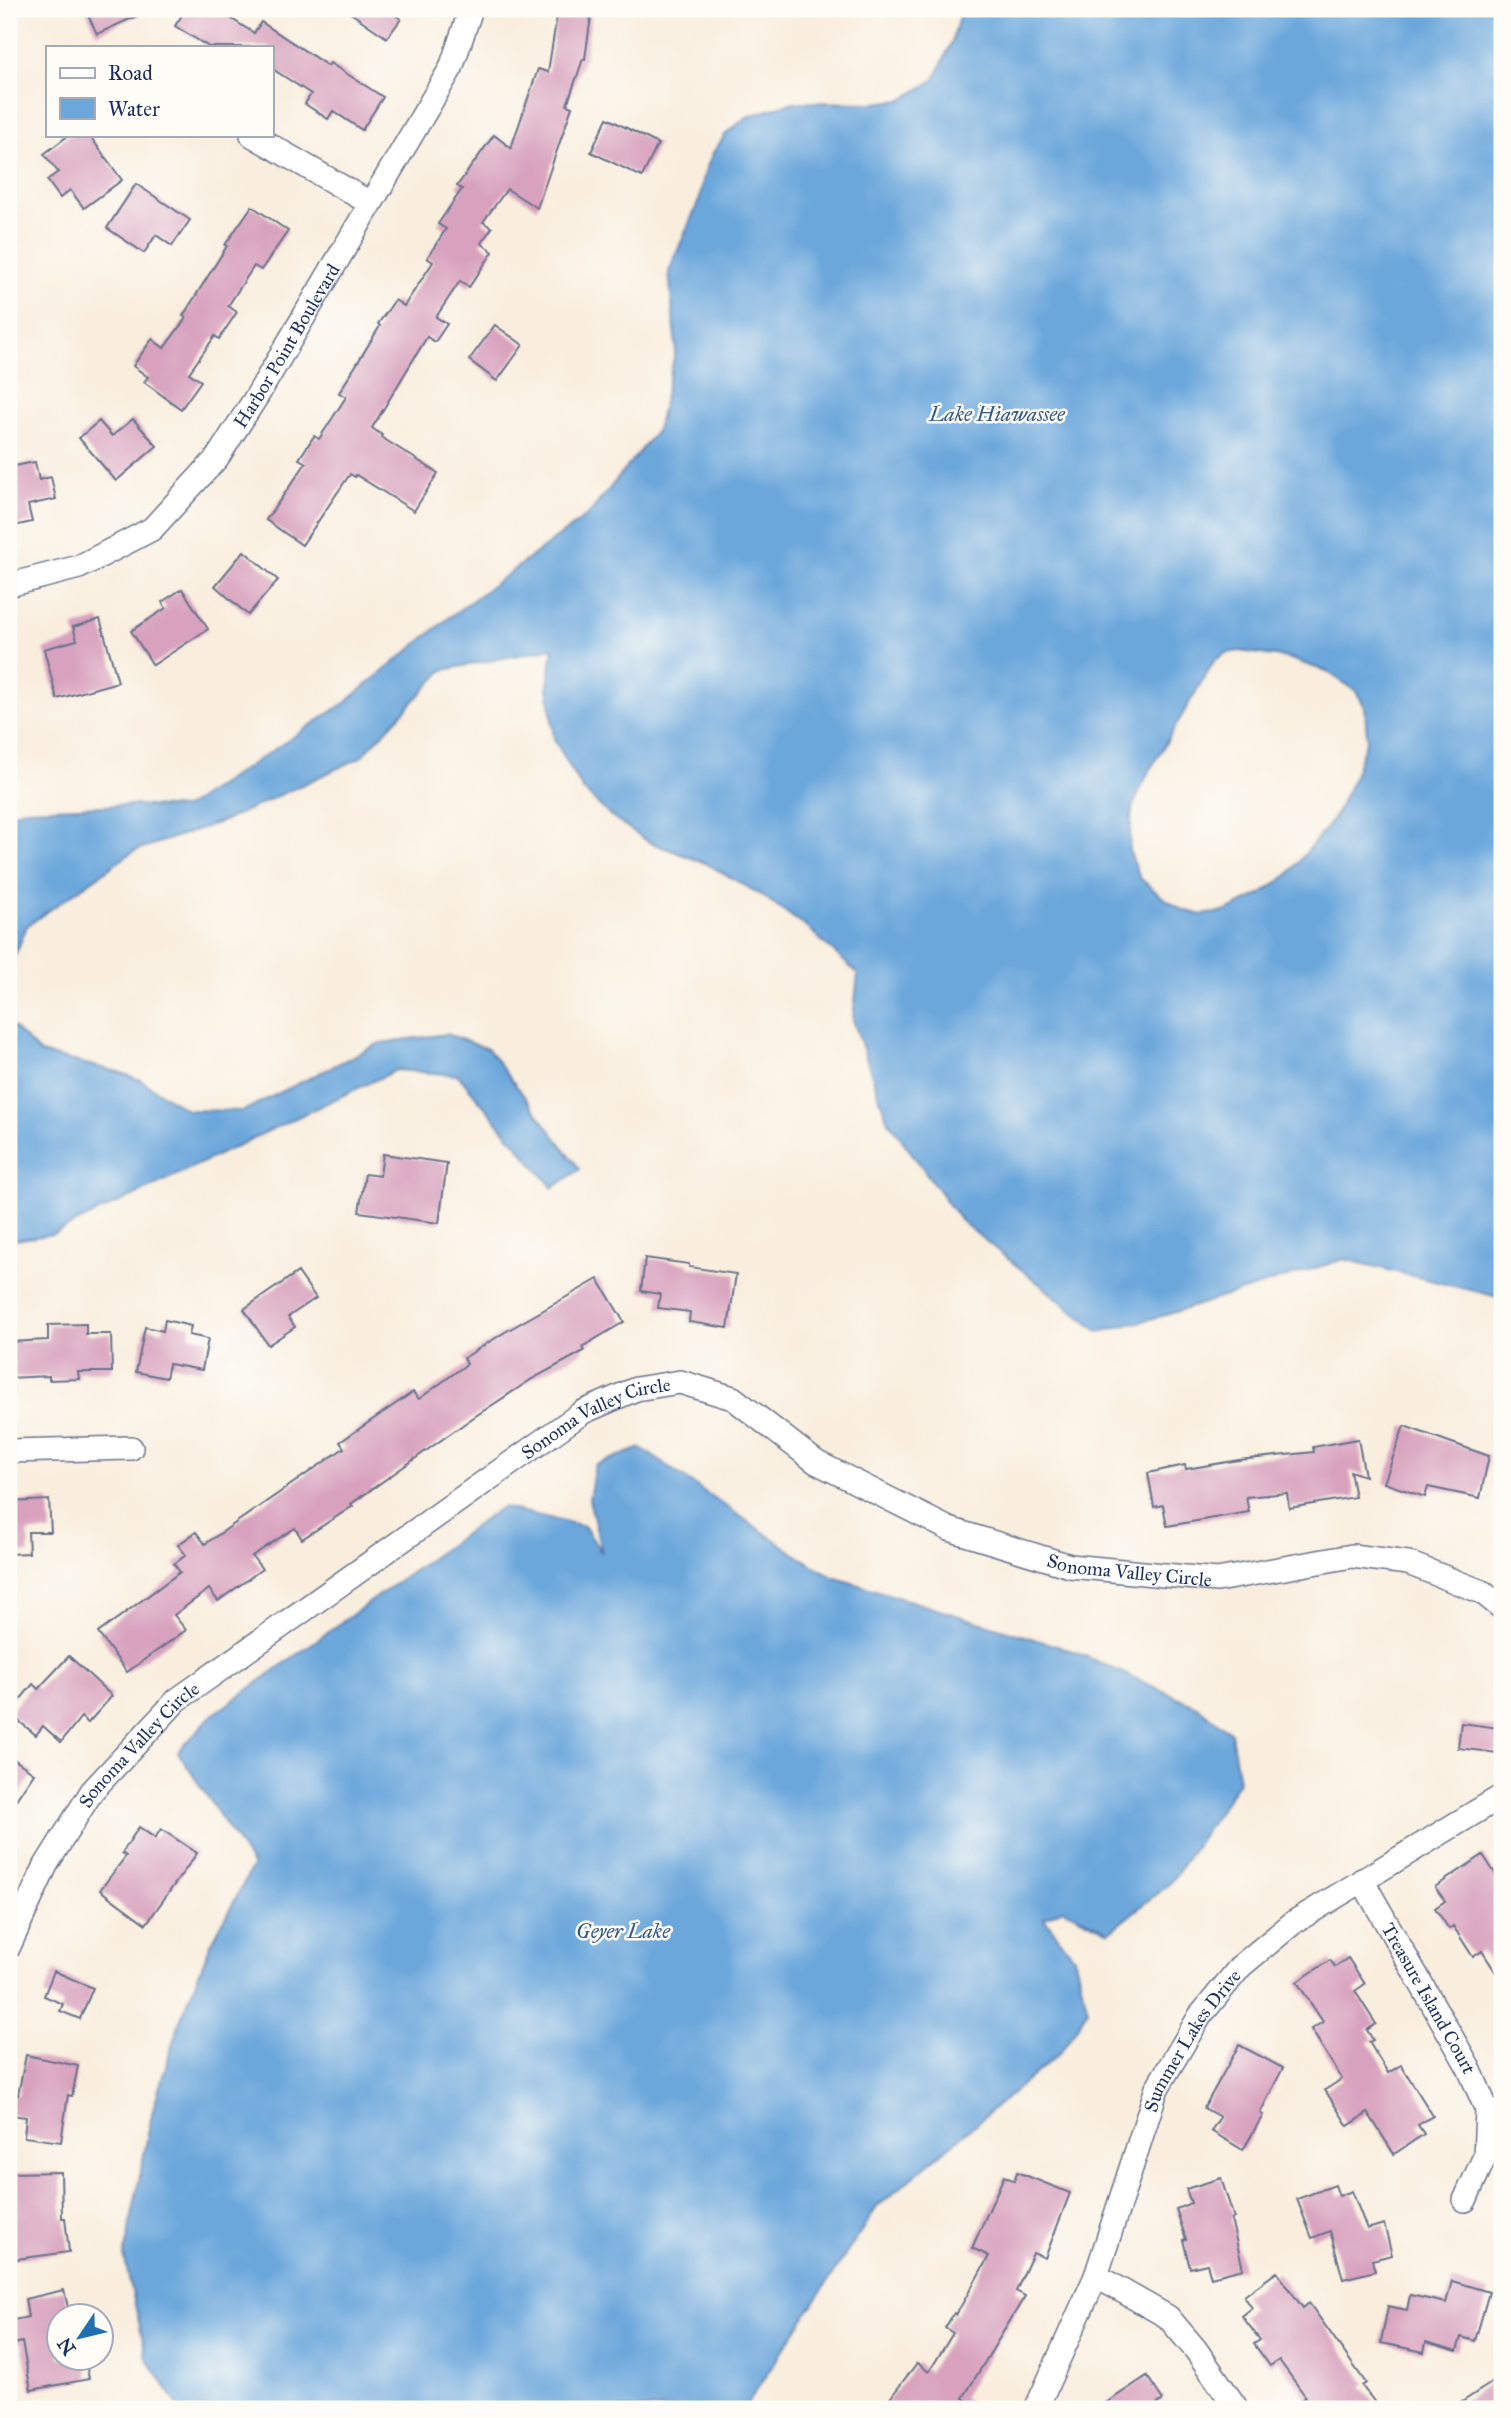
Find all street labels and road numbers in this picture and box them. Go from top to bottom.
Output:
street label: Harbor Point Boulevard [228,259,345,432]
street label: Sonoma Valley Circle [516,1372,672,1464]
street label: Sonoma Valley Circle [1044,1548,1213,1591]
street label: Sonoma Valley Circle [73,1677,203,1812]
street label: Treasure Island Court [1377,1919,1481,2077]
street label: Summer Lakes Drive [1139,1964,1245,2115]

